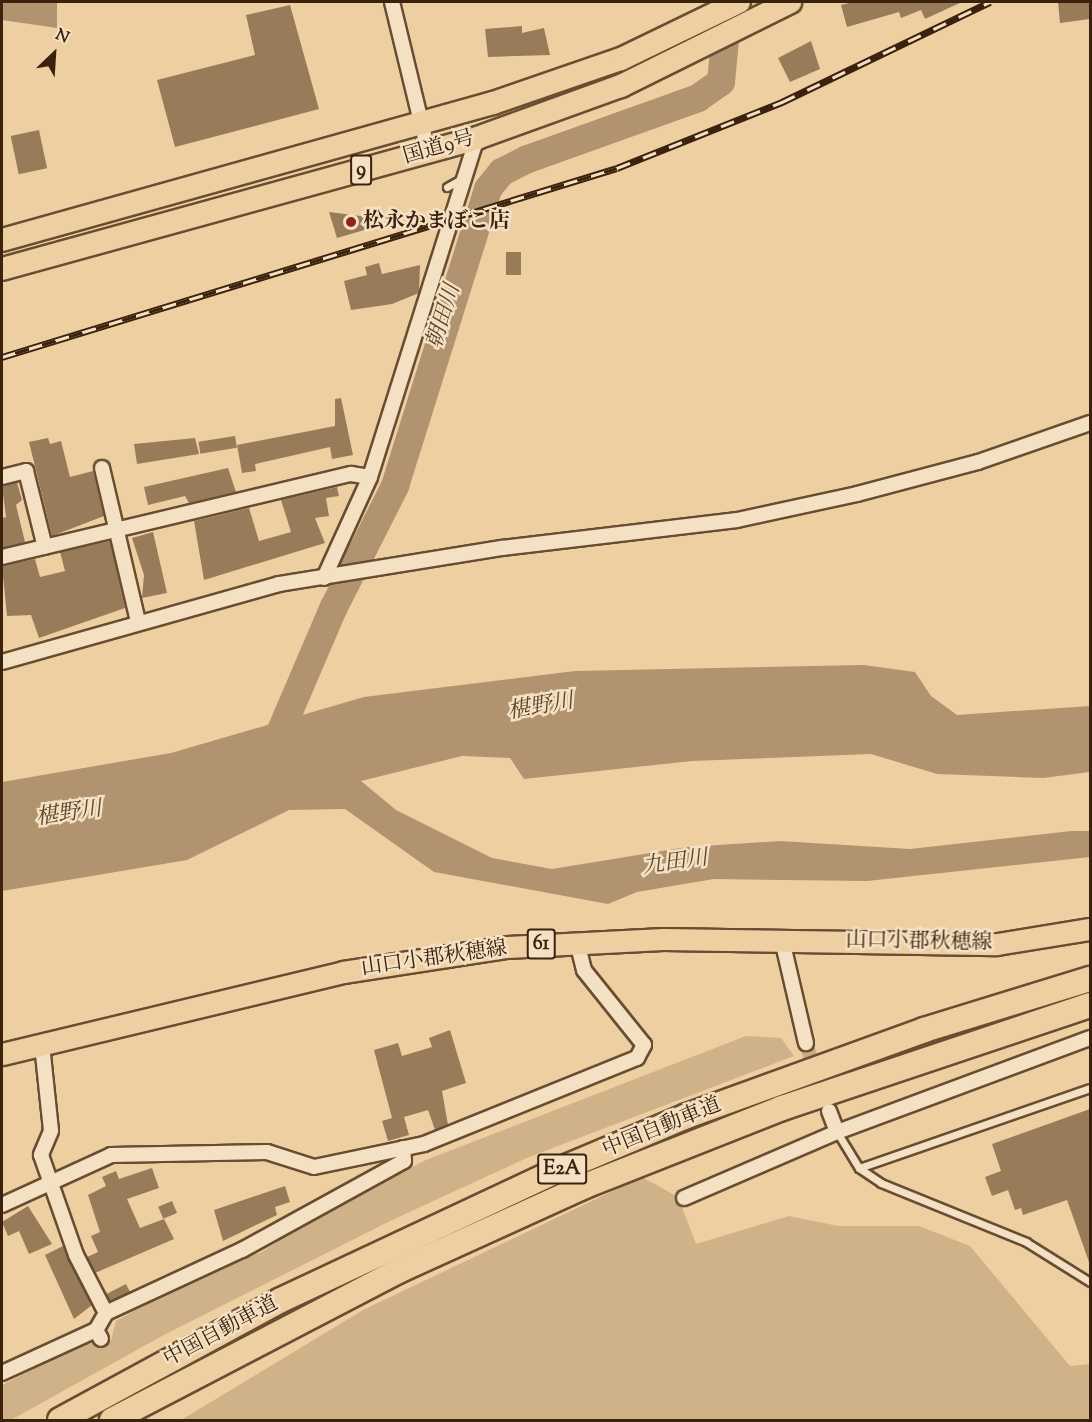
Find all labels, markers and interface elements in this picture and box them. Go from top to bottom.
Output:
north arrow [24,24,84,84]
text: N [51,24,72,50]
street label: 国道9号 [400,126,478,170]
road number: 9 [349,153,373,187]
place label: 松永かまぼこ店 [363,209,510,235]
marker: 松永かまぼこ店 [344,215,358,229]
water label: 朝田川 [423,282,467,352]
water label: 椹野川 [506,689,576,727]
water label: 椹野川 [34,797,104,833]
water label: 九田川 [640,846,710,882]
road number: 61 [526,927,556,961]
street label: 山口小郡秋穂線 [845,928,993,956]
street label: 山口小郡秋穂線 [359,936,509,982]
street label: 中国自動車道 [599,1093,725,1163]
road number: E2A [536,1152,588,1186]
street label: 中国自動車道 [159,1291,283,1373]

